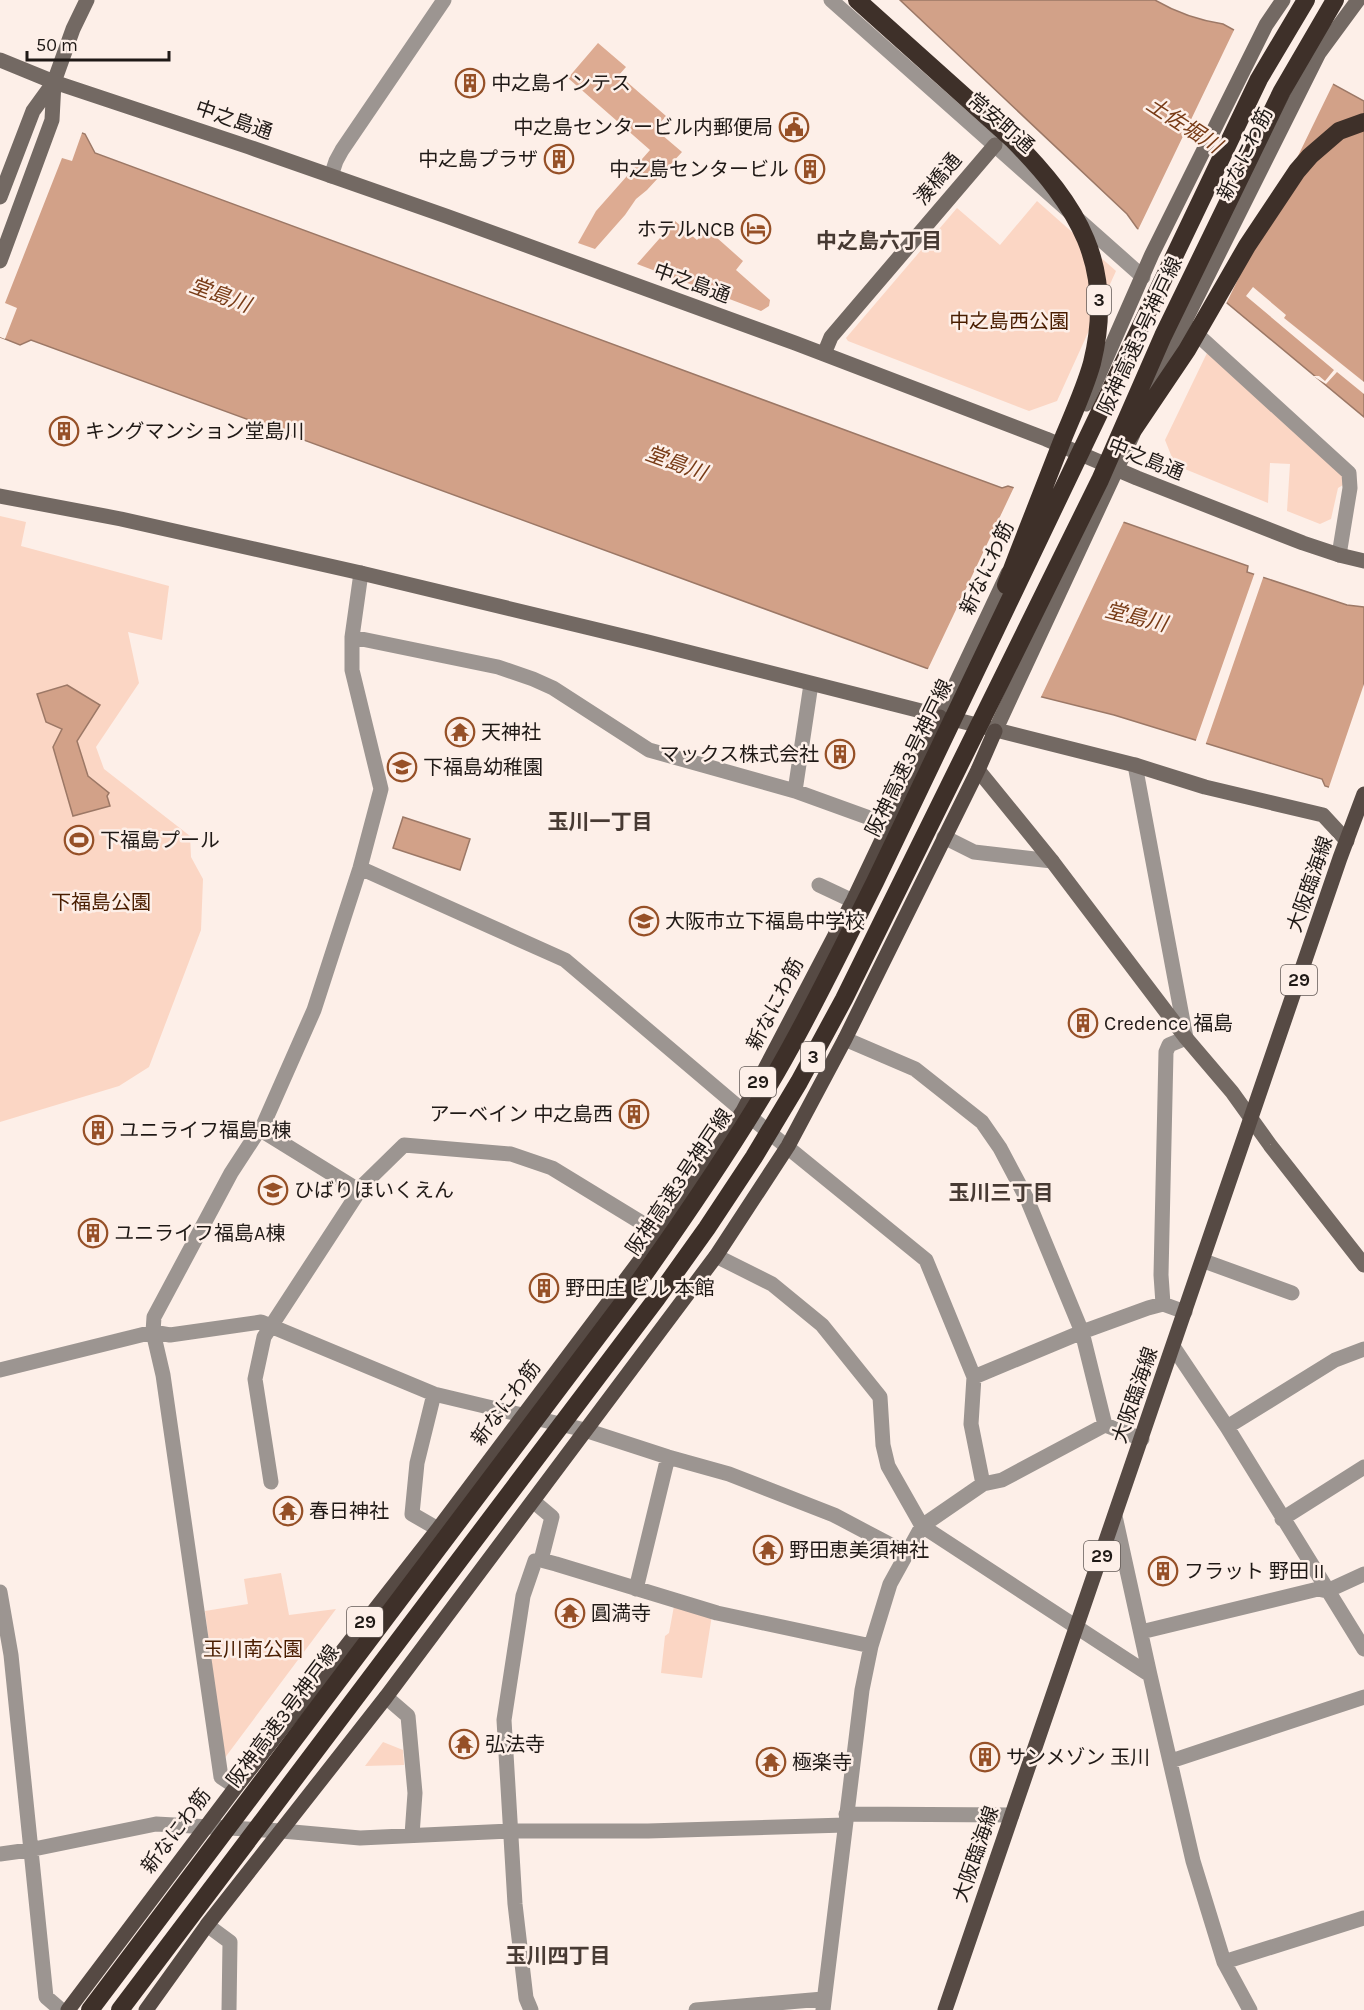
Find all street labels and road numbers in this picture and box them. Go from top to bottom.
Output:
street label: 常安町通 [963,88,1039,158]
street label: 中之島通 [192,96,276,144]
street label: 新なにわ筋 [1213,104,1277,204]
street label: 湊橋通 [910,149,966,209]
street label: 阪神高速3号神戸線 [1093,253,1187,419]
street label: 中之島通 [650,259,734,307]
road number: 3 [1087,285,1111,315]
street label: 中之島通 [1105,433,1187,485]
street label: 新なにわ筋 [955,518,1019,618]
street label: 阪神高速3号神戸線 [861,676,957,840]
street label: 大阪臨海線 [1283,833,1337,935]
street label: 新なにわ筋 [742,954,808,1054]
road number: 29 [1281,965,1317,995]
road number: 3 [801,1042,825,1072]
road number: 29 [740,1067,776,1097]
street label: 阪神高速3号神戸線 [621,1104,737,1260]
street label: 大阪臨海線 [1108,1344,1162,1446]
street label: 新なにわ筋 [467,1356,545,1450]
road number: 29 [1084,1541,1120,1571]
road number: 29 [347,1607,383,1637]
street label: 阪神高速3号神戸線 [222,1640,344,1792]
street label: 新なにわ筋 [137,1784,215,1878]
street label: 大阪臨海線 [949,1803,1003,1905]

